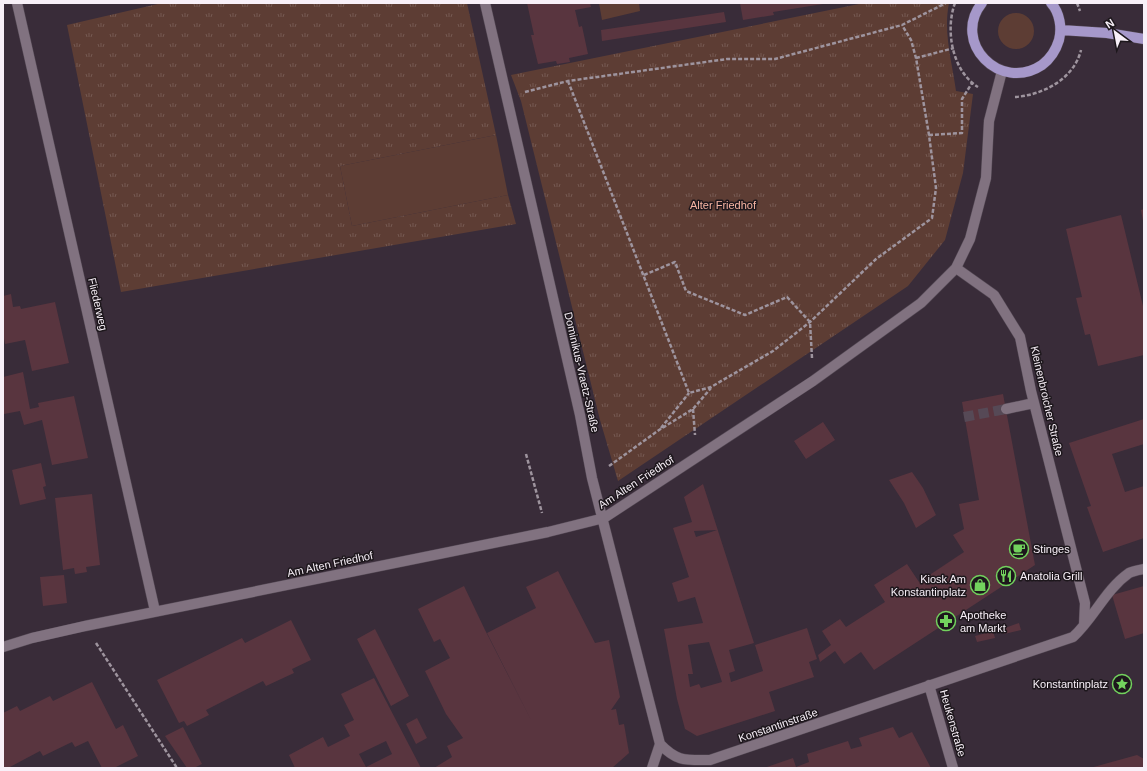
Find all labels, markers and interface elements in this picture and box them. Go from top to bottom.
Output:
north arrow [1095,12,1135,52]
text: N [1103,16,1116,31]
park label: Alter Friedhof [690,199,757,211]
street label: Fliederweg [86,276,110,332]
street label: Dominikus-Vraetz-Straße [562,311,602,433]
street label: Kleinenbroicher Straße [1028,345,1066,457]
street label: Am Alten Friedhof [596,453,677,511]
cafe icon: Stinges [1008,538,1030,560]
place label: Stinges [1033,543,1070,555]
street label: Am Alten Friedhof [286,549,375,579]
restaurant icon: Anatolia Grill [995,565,1017,587]
place label: Anatolia Grill [1020,570,1082,582]
place label: Kiosk Am Konstantinplatz [891,573,966,598]
shop icon: Kiosk Am Konstantinplatz [969,574,991,596]
place label: Apotheke am Markt [960,609,1006,634]
pharmacy icon: Apotheke am Markt [935,610,957,632]
place icon: Konstantinplatz [1111,673,1133,695]
place label: Konstantinplatz [1033,678,1108,690]
street label: Heukenstraße [938,688,968,758]
street label: Konstantinstraße [737,706,819,744]

